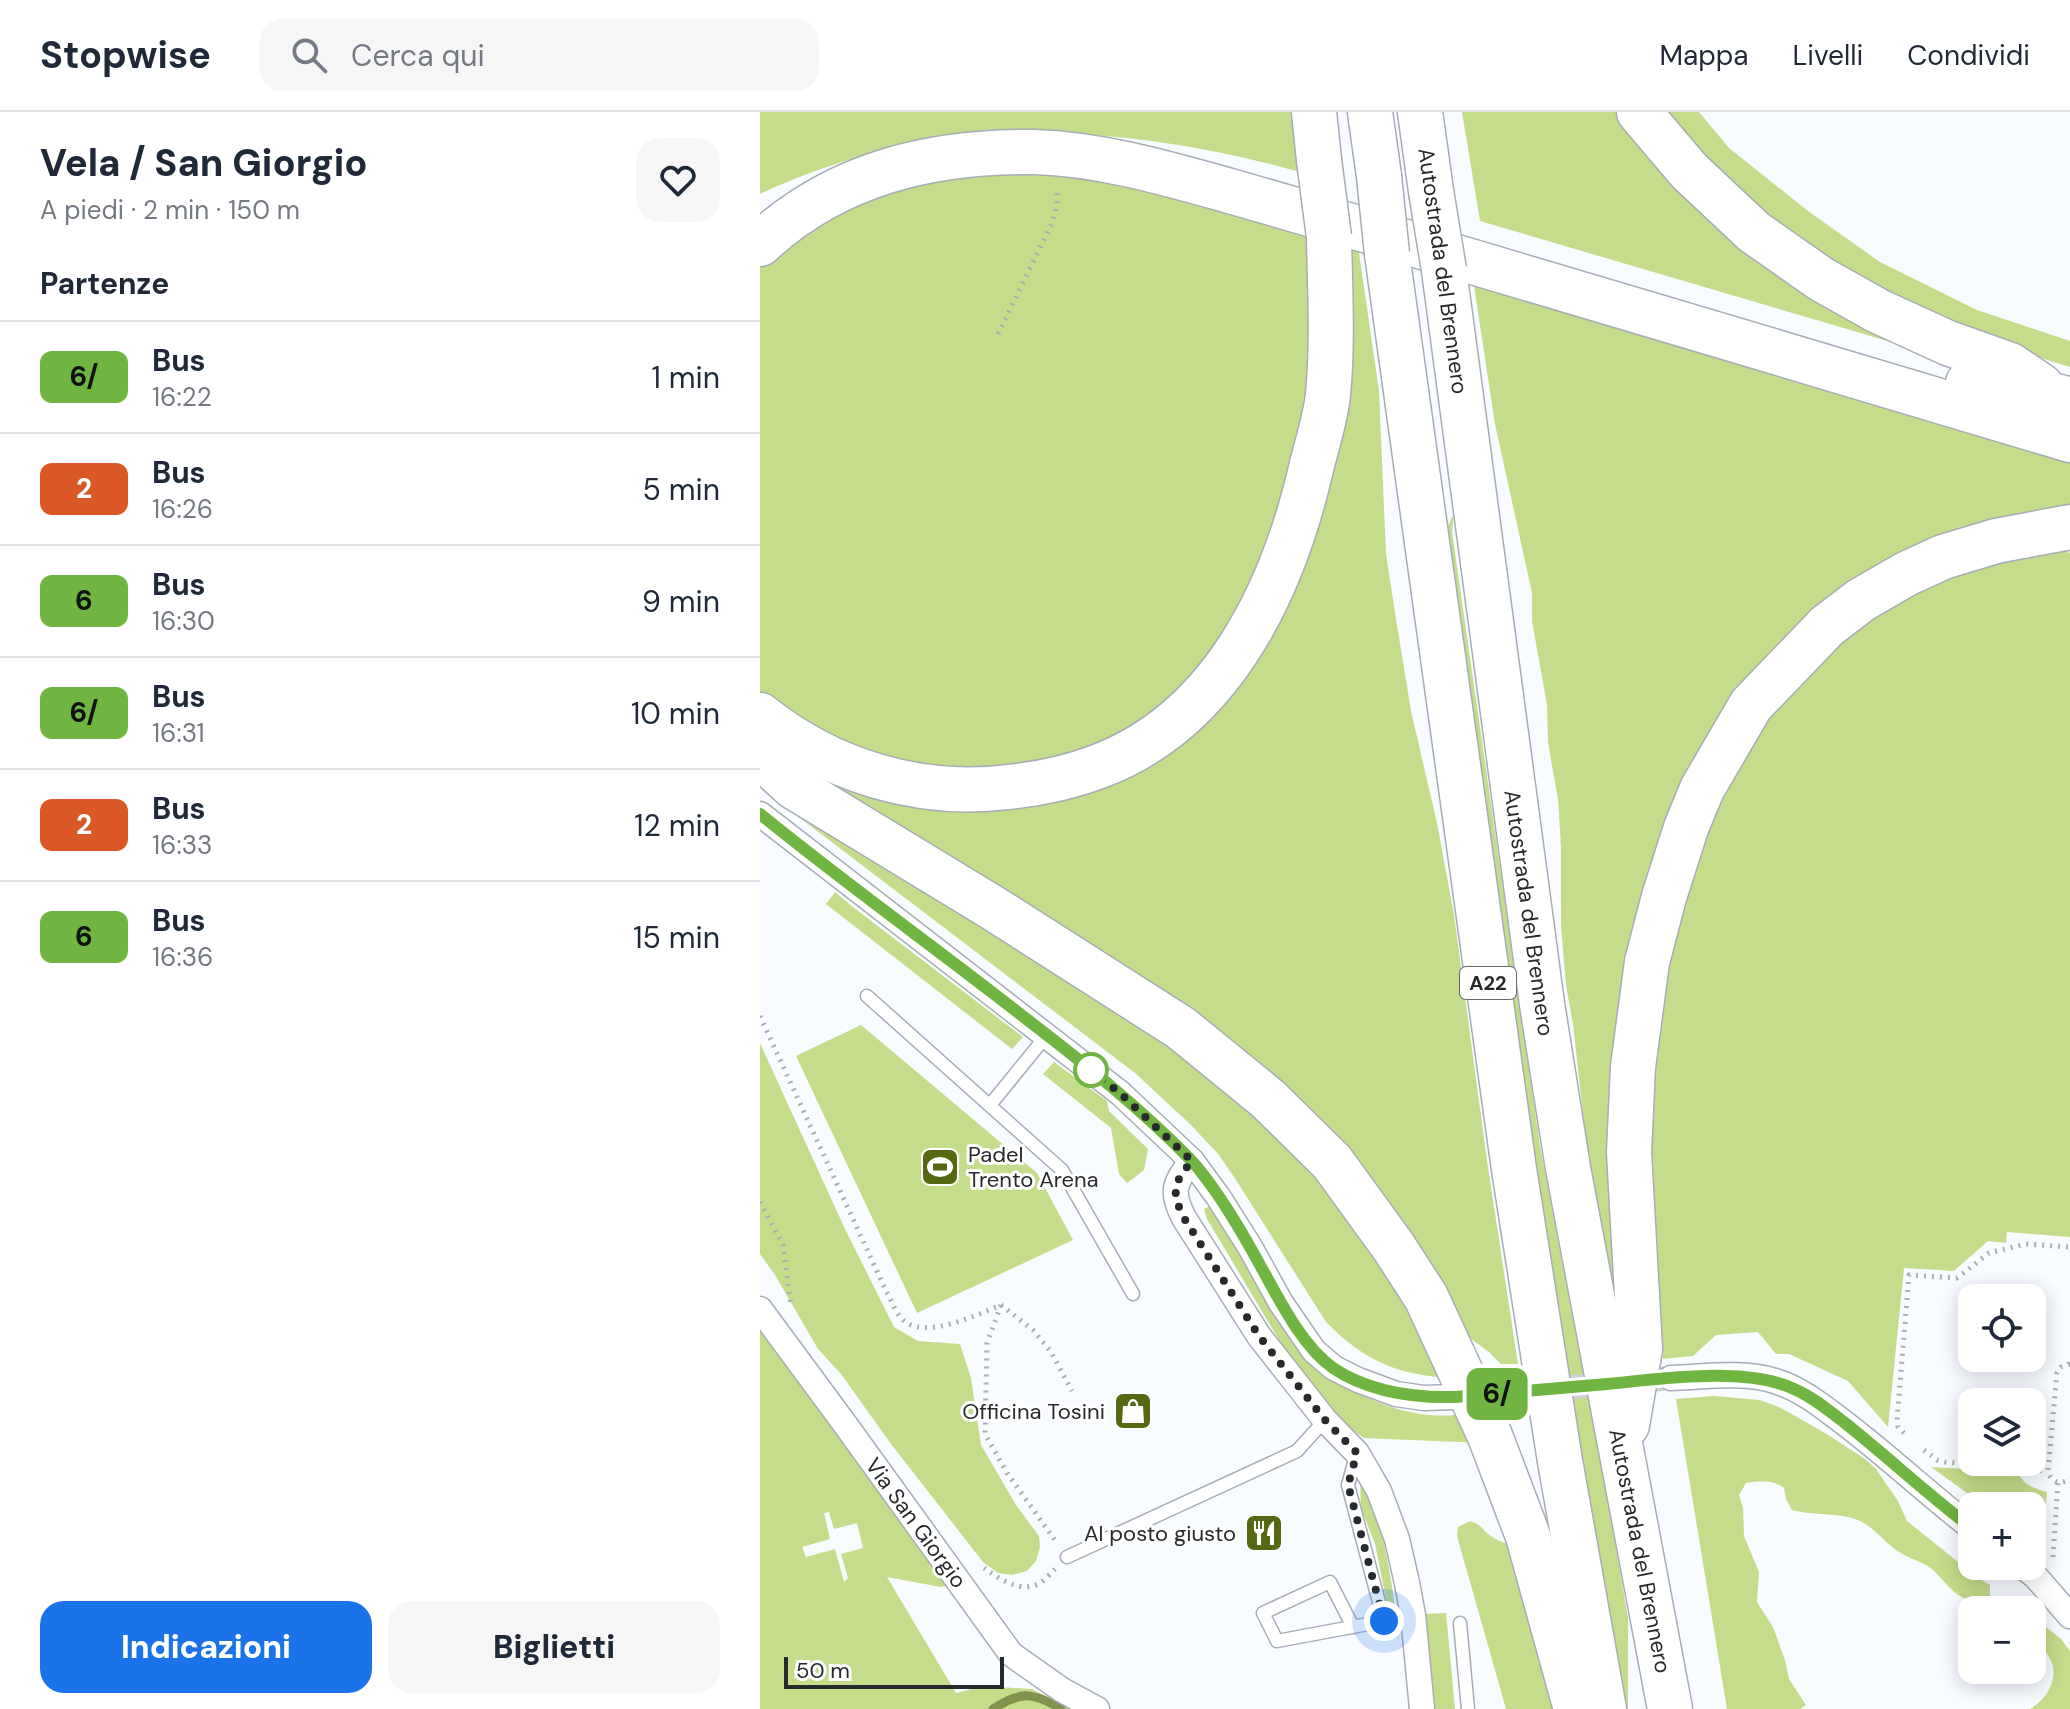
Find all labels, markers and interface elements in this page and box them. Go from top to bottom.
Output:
search box [259,19,819,91]
text: Stopwise [40,30,211,80]
icon: search [287,33,331,77]
text: Cerca qui [351,36,485,75]
text: Mappa [1659,37,1749,74]
text: Livelli [1793,37,1863,74]
text: Condividi [1907,37,2030,74]
text: Vela / San Giorgio [40,138,367,188]
button: heart [636,138,720,222]
street label: Autostrada del Brennero [1411,146,1475,396]
text: A piedi · 2 min · 150 m [40,193,300,227]
text: Partenze [40,264,169,303]
text: Bus [152,341,206,380]
text: 6/ [70,358,98,395]
text: 1 min [652,358,720,397]
text: 16:22 [152,380,212,414]
text: Bus [152,453,206,492]
text: 2 [76,470,92,507]
text: 5 min [643,470,720,509]
text: 16:26 [152,492,213,526]
text: Bus [152,565,206,604]
text: 6 [75,582,93,619]
text: 9 min [642,582,720,621]
text: 16:30 [152,604,215,638]
text: Bus [152,677,206,716]
text: 6/ [70,694,98,731]
text: 10 min [631,694,720,733]
text: 16:31 [152,716,205,750]
street label: Autostrada del Brennero [1497,788,1561,1038]
text: Bus [152,789,206,828]
text: 2 [76,806,92,843]
text: 12 min [634,806,720,845]
text: 16:33 [152,828,212,862]
text: Bus [152,901,206,940]
text: 6 [75,918,93,955]
text: 15 min [633,918,720,957]
text: 16:36 [152,940,213,974]
road number: A22 [1460,967,1516,999]
unlabelled marker [1074,1053,1108,1087]
place label: Padel Trento Arena [968,1140,1099,1194]
sports icon: Padel Trento Arena [919,1146,961,1188]
map controls [1958,1284,2046,1684]
button: locate [1958,1284,2046,1372]
line badge: 6/ [1461,1368,1533,1420]
text: 6/ [1483,1375,1511,1412]
button: layers [1958,1388,2046,1476]
shop icon: Officina Tosini [1112,1390,1154,1432]
place label: Officina Tosini [962,1397,1105,1426]
street label: Autostrada del Brennero [1602,1426,1678,1676]
street label: Via San Giorgio [859,1452,973,1594]
button: + [1958,1492,2046,1580]
restaurant icon: Al posto giusto [1243,1512,1285,1554]
place label: Al posto giusto [1084,1519,1236,1548]
button: − [1958,1596,2046,1684]
button: Indicazioni [40,1601,372,1693]
button: Biglietti [388,1601,720,1693]
your location [1364,1601,1404,1641]
scale bar [784,1653,1004,1689]
text: 50 m [796,1656,850,1685]

